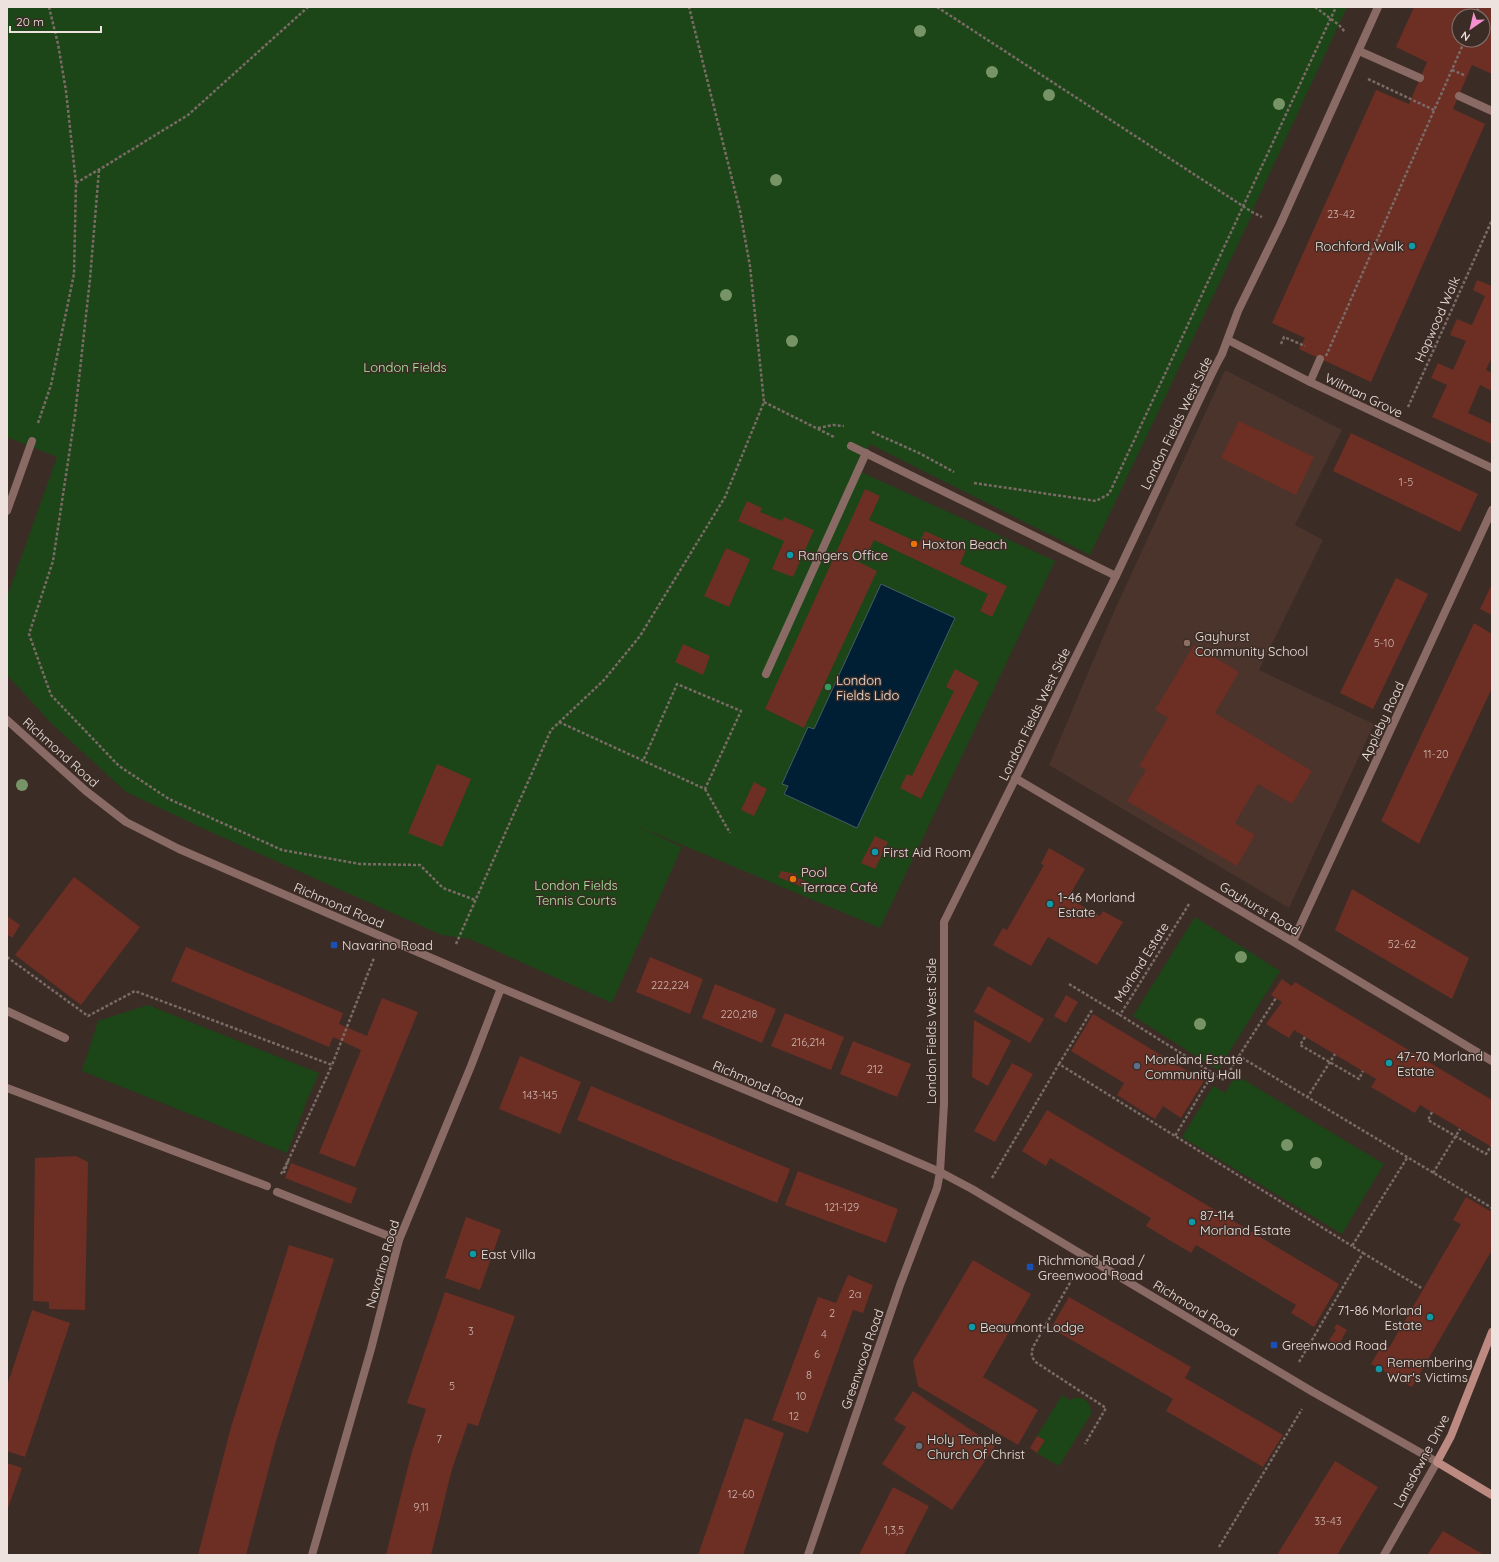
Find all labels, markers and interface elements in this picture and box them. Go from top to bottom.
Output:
scale bar [10,8,101,34]
north arrow [1451,8,1491,48]
text: 20 m [16,14,44,29]
text: N [1458,28,1473,44]
house number: 23-42 [1327,207,1355,221]
place label: Rochford Walk [1315,238,1404,254]
marker: Rochford Walk [1407,241,1417,251]
street label: Hopwood Walk [1411,274,1463,364]
street label: London Fields West Side [1137,354,1215,492]
park label: London Fields [363,359,447,375]
street label: Wilman Grove [1322,369,1406,421]
house number: 1-5 [1399,475,1413,489]
place label: Hoxton Beach [922,536,1007,552]
marker: Hoxton Beach [909,539,919,549]
place label: Rangers Office [798,547,888,563]
marker: Rangers Office [785,550,795,560]
place label: Gayhurst Community School [1195,628,1308,659]
house number: 5-10 [1374,636,1394,650]
marker: Gayhurst Community School [1182,638,1192,648]
street label: London Fields West Side [995,645,1073,783]
place label: London Fields Lido [836,672,899,703]
street label: Appleby Road [1357,679,1407,763]
marker: London Fields Lido [823,682,833,692]
street label: Richmond Road [20,714,102,790]
house number: 11-20 [1423,747,1449,761]
place label: First Aid Room [883,844,971,860]
marker: First Aid Room [870,847,880,857]
place label: Pool Terrace Café [801,864,878,895]
marker: Pool Terrace Café [788,874,798,884]
park label: London Fields Tennis Courts [534,877,618,908]
street label: Gayhurst Road [1217,878,1303,938]
street label: Richmond Road [291,879,387,931]
place label: 1-46 Morland Estate [1058,889,1135,920]
marker: 1-46 Morland Estate [1045,899,1055,909]
street label: Morland Estate [1110,919,1172,1005]
place label: Navarino Road [342,937,433,953]
house number: 52-62 [1388,937,1416,951]
marker: Navarino Road [329,940,339,950]
street label: London Fields West Side [923,958,939,1104]
house number: 222,224 [651,978,689,992]
house number: 220,218 [721,1007,758,1021]
house number: 216,214 [791,1035,825,1049]
place label: 47-70 Morland Estate [1397,1048,1483,1079]
place label: Moreland Estate Community Hall [1145,1051,1243,1082]
street label: Richmond Road [710,1057,806,1109]
marker: 47-70 Morland Estate [1384,1058,1394,1068]
marker: Moreland Estate Community Hall [1132,1061,1142,1071]
house number: 212 [867,1062,883,1076]
house number: 143-145 [522,1088,558,1102]
house number: 121-129 [825,1200,859,1214]
place label: 87-114 Morland Estate [1200,1207,1291,1238]
marker: 87-114 Morland Estate [1187,1217,1197,1227]
street label: Navarino Road [362,1218,402,1310]
place label: East Villa [481,1246,536,1262]
marker: East Villa [468,1249,478,1259]
place label: Richmond Road / Greenwood Road [1038,1252,1145,1283]
marker: Richmond Road / Greenwood Road [1025,1262,1035,1272]
street label: Richmond Road [1151,1276,1241,1340]
house number: 2a [849,1287,861,1301]
place label: 71-86 Morland Estate [1337,1302,1422,1333]
house number: 2 [829,1306,835,1320]
street label: Greenwood Road [837,1307,887,1411]
marker: 71-86 Morland Estate [1425,1312,1435,1322]
place label: Beaumont Lodge [980,1319,1084,1335]
marker: Beaumont Lodge [967,1322,977,1332]
house number: 3 [468,1324,474,1338]
house number: 4 [821,1327,827,1341]
place label: Greenwood Road [1282,1337,1387,1353]
marker: Greenwood Road [1269,1340,1279,1350]
house number: 6 [814,1347,820,1361]
place label: Remembering War's Victims [1387,1354,1473,1385]
marker: Remembering War's Victims [1374,1364,1384,1374]
house number: 8 [806,1368,812,1382]
house number: 5 [449,1379,455,1393]
house number: 10 [796,1389,806,1403]
house number: 12 [789,1409,799,1423]
street label: Lansdowne Drive [1390,1411,1452,1511]
place label: Holy Temple Church Of Christ [927,1431,1025,1462]
house number: 7 [436,1432,442,1446]
marker: Holy Temple Church Of Christ [914,1441,924,1451]
house number: 12-60 [728,1487,754,1501]
house number: 9,11 [413,1500,429,1514]
house number: 33-43 [1314,1514,1342,1528]
house number: 1,3,5 [884,1523,904,1537]

